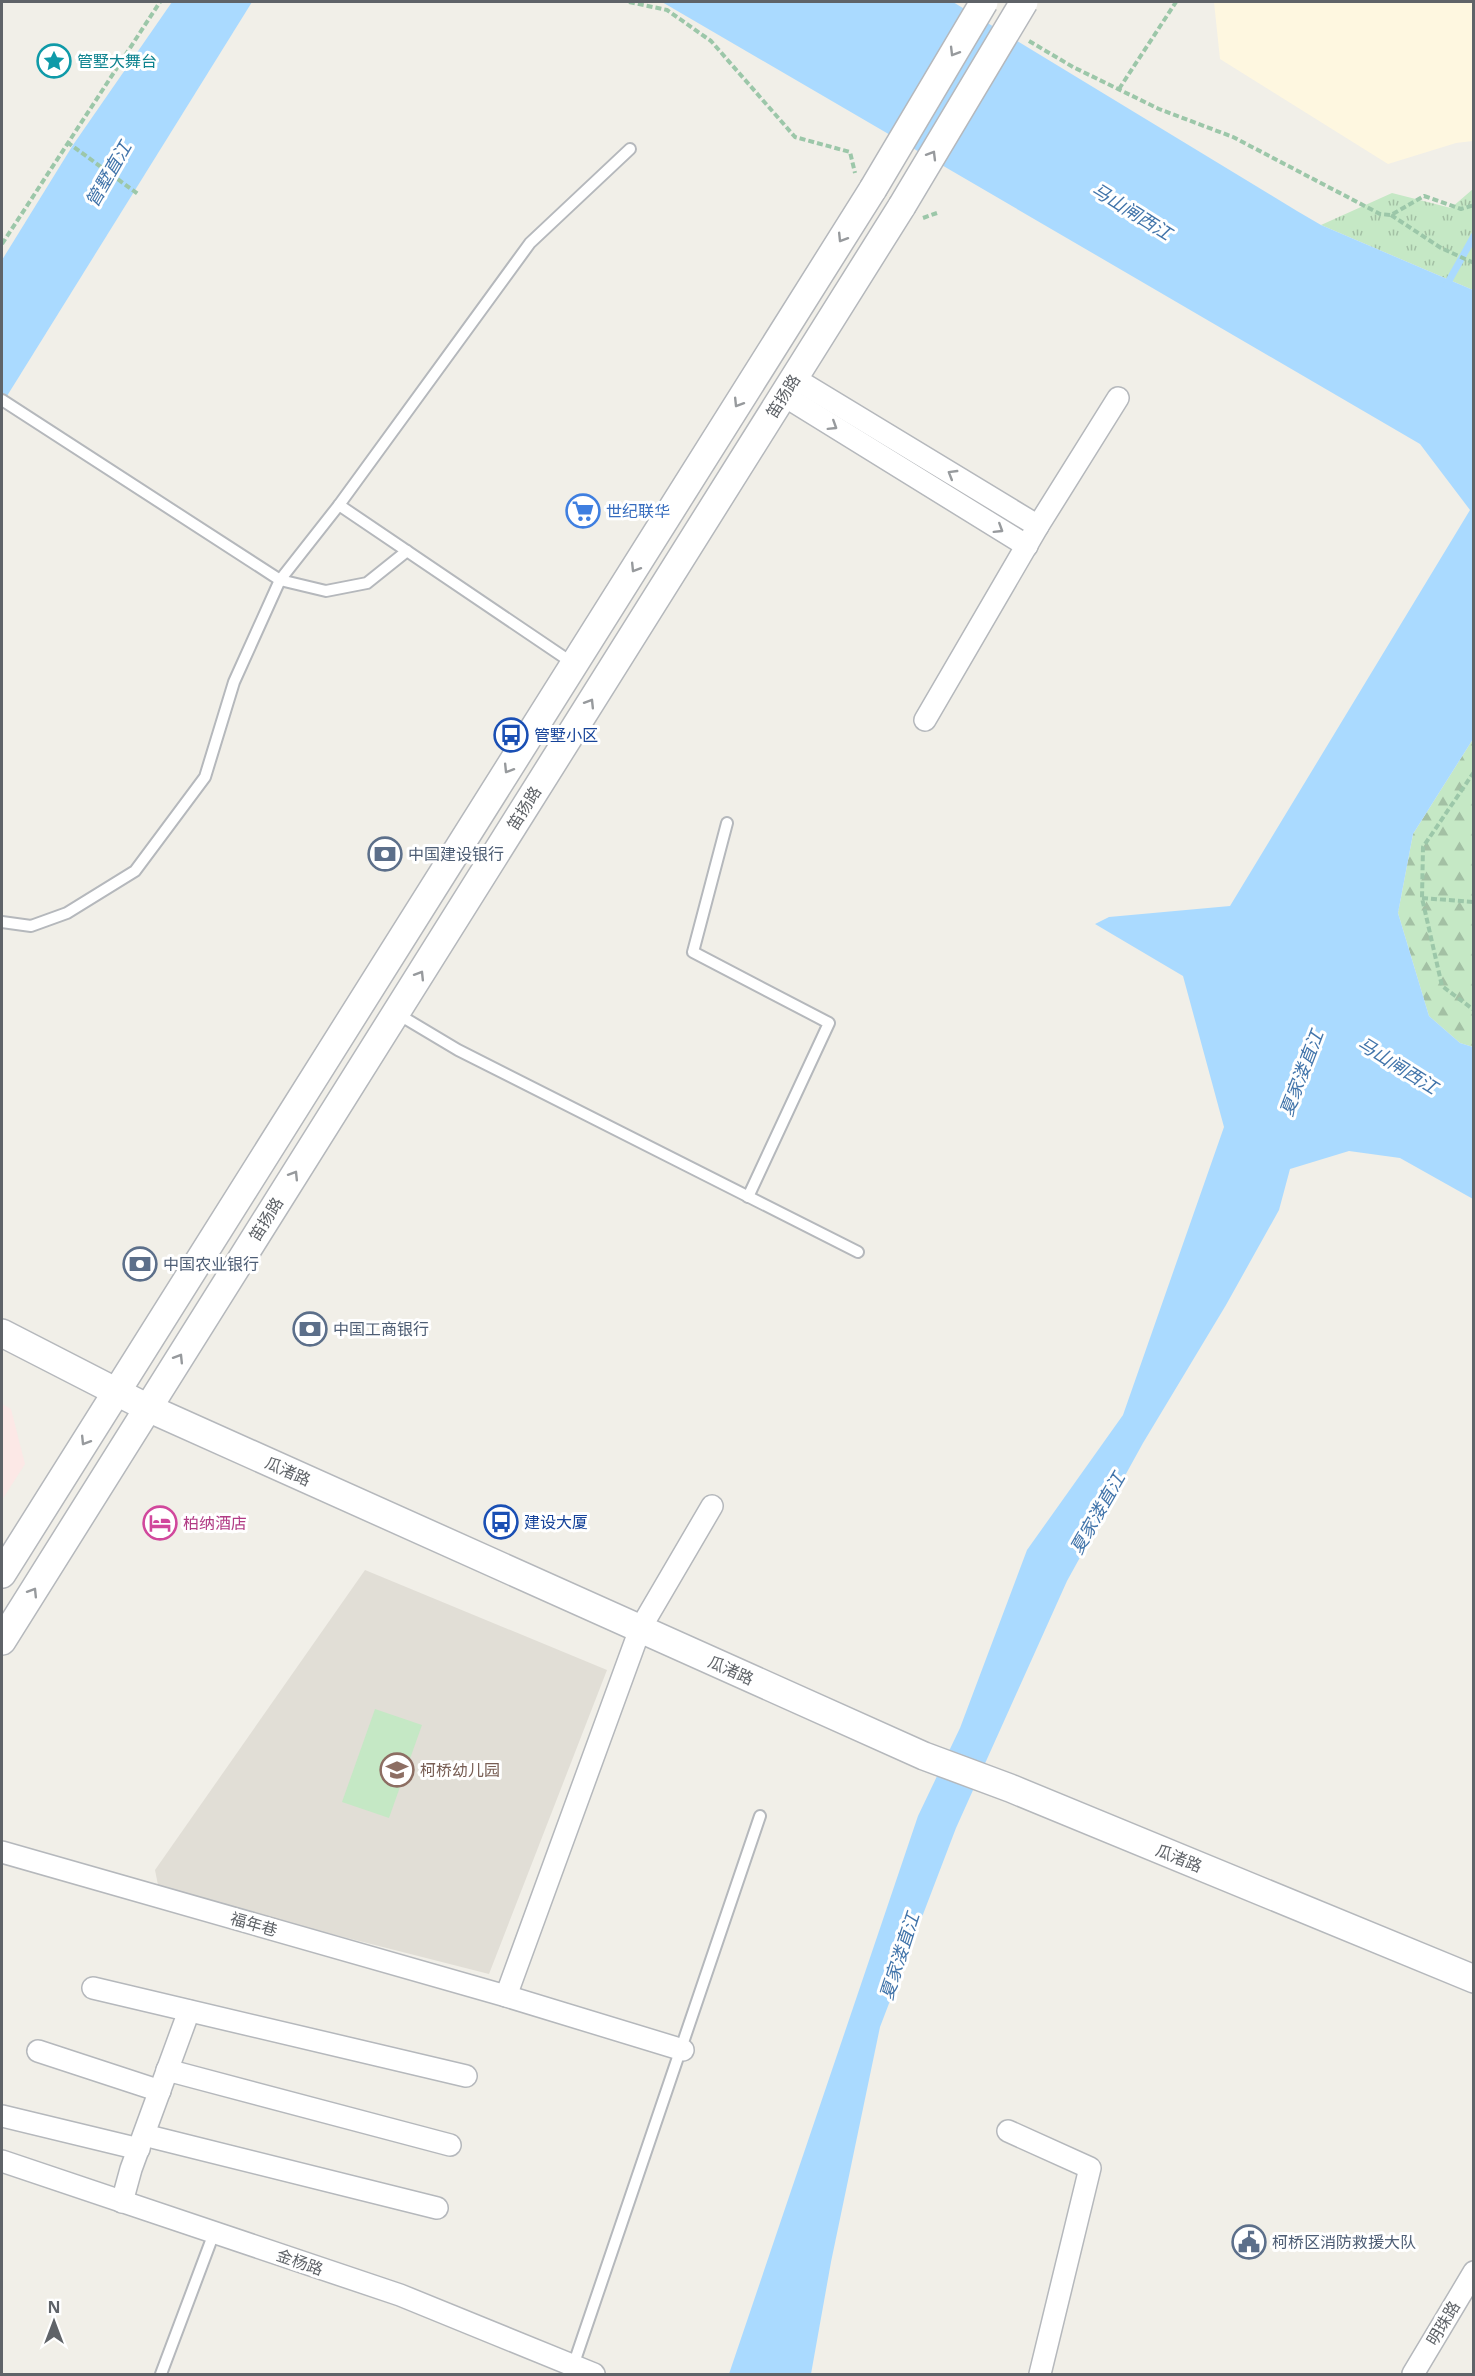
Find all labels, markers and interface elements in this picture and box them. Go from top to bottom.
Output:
place icon: 管墅大舞台 [36,43,72,79]
one-way arrow [950,46,961,56]
place label: 管墅大舞台 [77,50,157,72]
water label: 管墅直江 [80,135,137,211]
one-way arrow [925,151,936,161]
water label: 马山闸西江 [1087,177,1178,246]
one-way arrow [838,232,850,242]
street label: 笛扬路 [761,370,805,422]
one-way arrow [734,397,746,407]
one-way arrow [827,418,837,430]
one-way arrow [948,470,958,482]
supermarket icon: 世纪联华 [565,493,601,529]
place label: 世纪联华 [606,500,670,522]
one-way arrow [993,521,1003,533]
one-way arrow [630,562,642,572]
one-way arrow [583,699,595,709]
bus stop icon: 管墅小区 [493,717,529,753]
place label: 管墅小区 [534,724,598,746]
one-way arrow [504,763,516,773]
street label: 笛扬路 [502,782,546,834]
bank icon: 中国建设银行 [367,836,403,872]
place label: 中国建设银行 [408,843,504,865]
one-way arrow [412,971,424,981]
water label: 夏家溇直江 [1274,1025,1329,1119]
water label: 马山闸西江 [1353,1031,1444,1100]
one-way arrow [286,1171,297,1182]
street label: 笛扬路 [244,1193,288,1245]
bank icon: 中国农业银行 [122,1246,158,1282]
place label: 中国农业银行 [163,1253,259,1275]
bank icon: 中国工商银行 [292,1311,328,1347]
place label: 中国工商银行 [333,1318,429,1340]
one-way arrow [171,1354,183,1364]
one-way arrow [81,1434,92,1445]
street label: 瓜渚路 [262,1451,314,1491]
water label: 夏家溇直江 [1064,1466,1131,1558]
bus stop icon: 建设大厦 [483,1504,519,1540]
hotel icon: 柏纳酒店 [142,1505,178,1541]
place label: 建设大厦 [524,1511,588,1533]
place label: 柏纳酒店 [183,1512,247,1534]
one-way arrow [25,1588,37,1598]
street label: 瓜渚路 [705,1650,757,1690]
school or university icon: 柯桥幼儿园 [379,1752,415,1788]
place label: 柯桥幼儿园 [420,1759,500,1781]
street label: 瓜渚路 [1153,1839,1205,1877]
street label: 福年巷 [228,1907,280,1941]
water label: 夏家溇直江 [874,1908,925,2003]
public building icon: 柯桥区消防救援大队 [1231,2224,1267,2260]
place label: 柯桥区消防救援大队 [1272,2231,1416,2253]
street label: 金杨路 [274,2244,326,2280]
north arrow [24,2292,84,2352]
text: N [47,2296,61,2318]
street label: 明珠路 [1421,2297,1465,2349]

